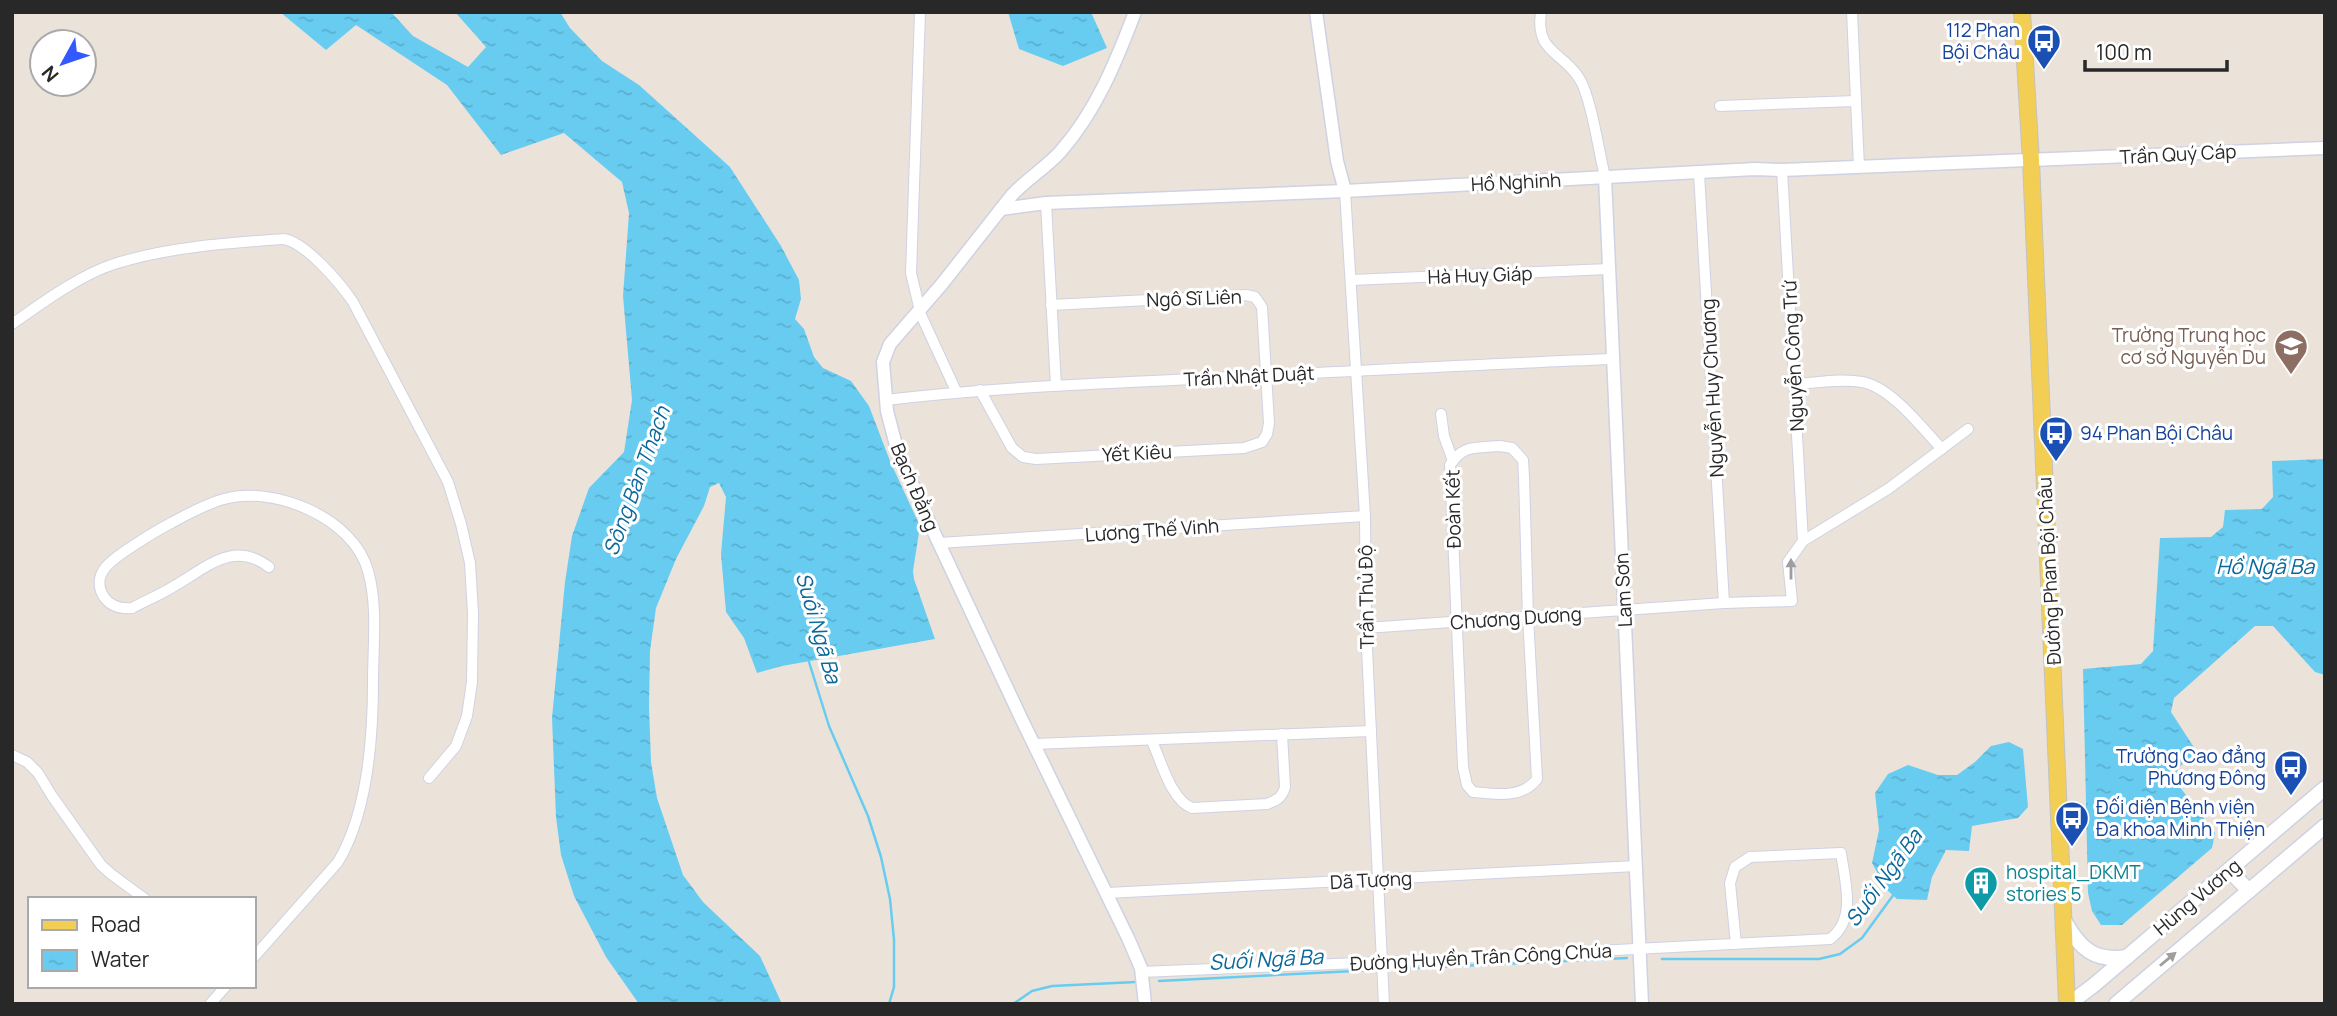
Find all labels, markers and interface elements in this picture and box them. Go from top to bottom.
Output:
place label: 112 Phan Bội Châu [1942,17,2020,65]
bus stop icon: 112 Phan Bội Châu [2025,22,2063,71]
north arrow [28,28,98,98]
scale bar [2085,28,2227,72]
text: 100 m [2096,38,2152,66]
text: N [36,60,64,88]
street label: Trần Quý Cáp [2119,138,2237,170]
street label: Hồ Nghinh [1470,167,1562,197]
street label: Hà Huy Giáp [1427,260,1533,290]
street label: Nguyễn Công Trứ [1776,279,1810,432]
street label: Ngô Sĩ Liên [1146,283,1242,313]
street label: Nguyễn Huy Chương [1694,298,1730,478]
place label: Trường Trung học cơ sở Nguyễn Du [2112,322,2266,370]
school or university icon: Trường Trung học cơ sở Nguyễn Du [2272,327,2310,376]
street label: Trần Nhật Duật [1183,360,1315,392]
water label: Sông Bàn Thạch [596,401,676,559]
bus stop icon: 94 Phan Bội Châu [2037,414,2075,463]
place label: 94 Phan Bội Châu [2080,420,2233,446]
street label: Yết Kiêu [1102,438,1172,468]
street label: Bạch Đằng [885,439,945,535]
street label: Đoàn Kết [1439,469,1467,549]
street label: Đường Phan Bội Châu [2031,476,2067,666]
street label: Lương Thế Vinh [1084,512,1220,548]
street label: Trần Thủ Độ [1352,545,1380,649]
street label: Lam Sơn [1608,552,1638,628]
water label: Hồ Ngã Ba [2216,552,2315,580]
one-way arrow [1785,558,1797,580]
water label: Suối Ngã Ba [790,569,849,688]
street label: Chương Dương [1449,600,1583,636]
place label: Trường Cao đẳng Phương Đông [2116,743,2266,791]
bus stop icon: Trường Cao đẳng Phương Đông [2272,748,2310,797]
place label: Đối diện Bệnh viện Đa khoa Minh Thiện [2096,794,2265,842]
bus stop icon: Đối diện Bệnh viện Đa khoa Minh Thiện [2053,799,2091,848]
water label: Suối Ngã Ba [1838,822,1929,932]
street label: Hùng Vương [2148,853,2246,941]
place label: hospital_DKMT stories 5 [2006,859,2141,907]
building icon: hospital_DKMT stories 5 [1962,864,2000,913]
street label: Dã Tượng [1329,865,1413,895]
legend [28,897,256,988]
text: Road [91,910,141,938]
street label: Đường Huyền Trân Công Chúa [1349,937,1613,977]
water label: Suối Ngã Ba [1208,942,1325,976]
text: Water [91,945,150,973]
one-way arrow [2159,951,2177,967]

